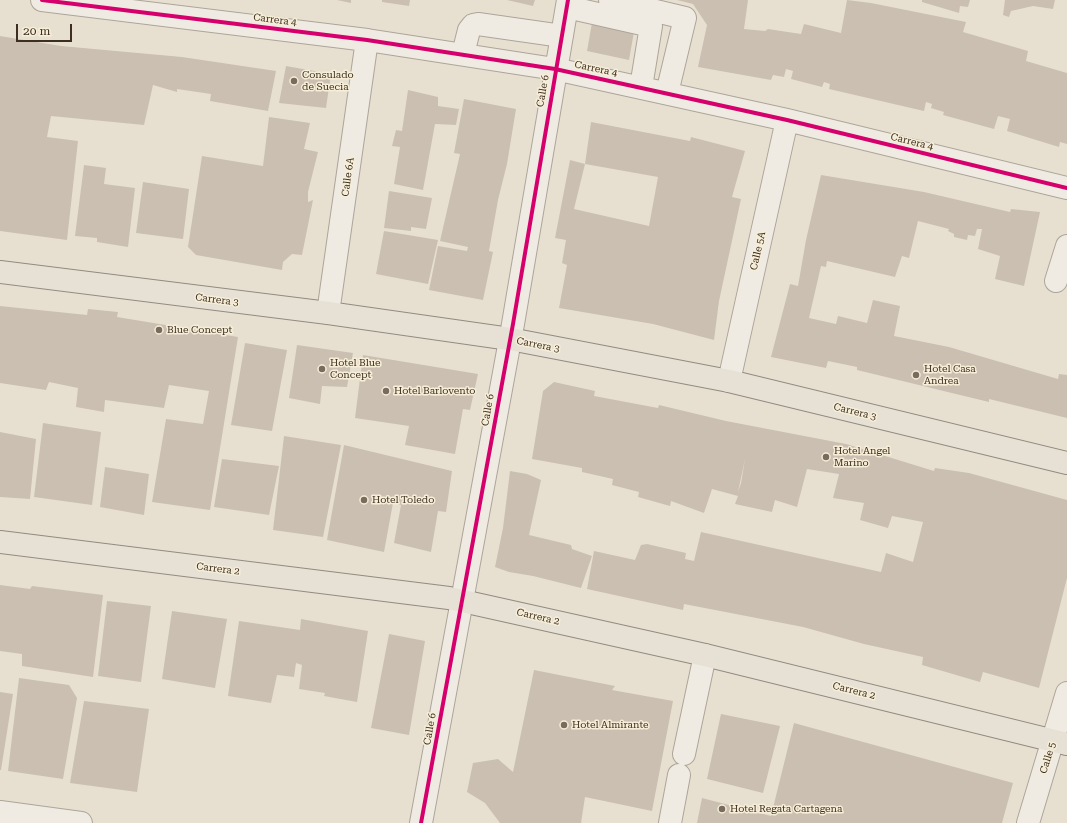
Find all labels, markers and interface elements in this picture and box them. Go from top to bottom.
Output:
street label: Carrera 4 [253,11,297,29]
scale bar [18,16,74,42]
text: 20 m [23,24,50,38]
street label: Carrera 4 [573,59,619,79]
place label: Consulado de Suecia [302,69,354,92]
street label: Calle 6 [534,74,552,108]
marker: Consulado de Suecia [289,76,299,86]
street label: Carrera 4 [889,131,935,153]
street label: Calle 6A [339,157,357,197]
street label: Calle 5A [748,230,768,272]
street label: Carrera 3 [195,291,239,309]
place label: Blue Concept [167,324,232,336]
marker: Blue Concept [154,325,164,335]
street label: Carrera 3 [515,335,561,355]
place label: Hotel Blue Concept [330,357,381,380]
place label: Hotel Casa Andrea [924,363,976,386]
marker: Hotel Blue Concept [317,364,327,374]
marker: Hotel Casa Andrea [911,370,921,380]
place label: Hotel Barlovento [394,385,476,397]
marker: Hotel Barlovento [381,386,391,396]
street label: Calle 6 [479,393,497,427]
street label: Carrera 3 [832,401,878,423]
place label: Hotel Angel Marino [834,445,890,468]
marker: Hotel Angel Marino [821,452,831,462]
place label: Hotel Toledo [372,494,434,506]
marker: Hotel Toledo [359,495,369,505]
street label: Carrera 2 [196,560,240,578]
street label: Carrera 2 [515,606,561,628]
street label: Carrera 2 [831,680,877,702]
street label: Calle 6 [421,712,439,746]
place label: Hotel Almirante [572,719,649,731]
marker: Hotel Almirante [559,720,569,730]
street label: Calle 5 [1038,741,1058,775]
place label: Hotel Regata Cartagena [730,803,842,815]
marker: Hotel Regata Cartagena [717,804,727,814]

